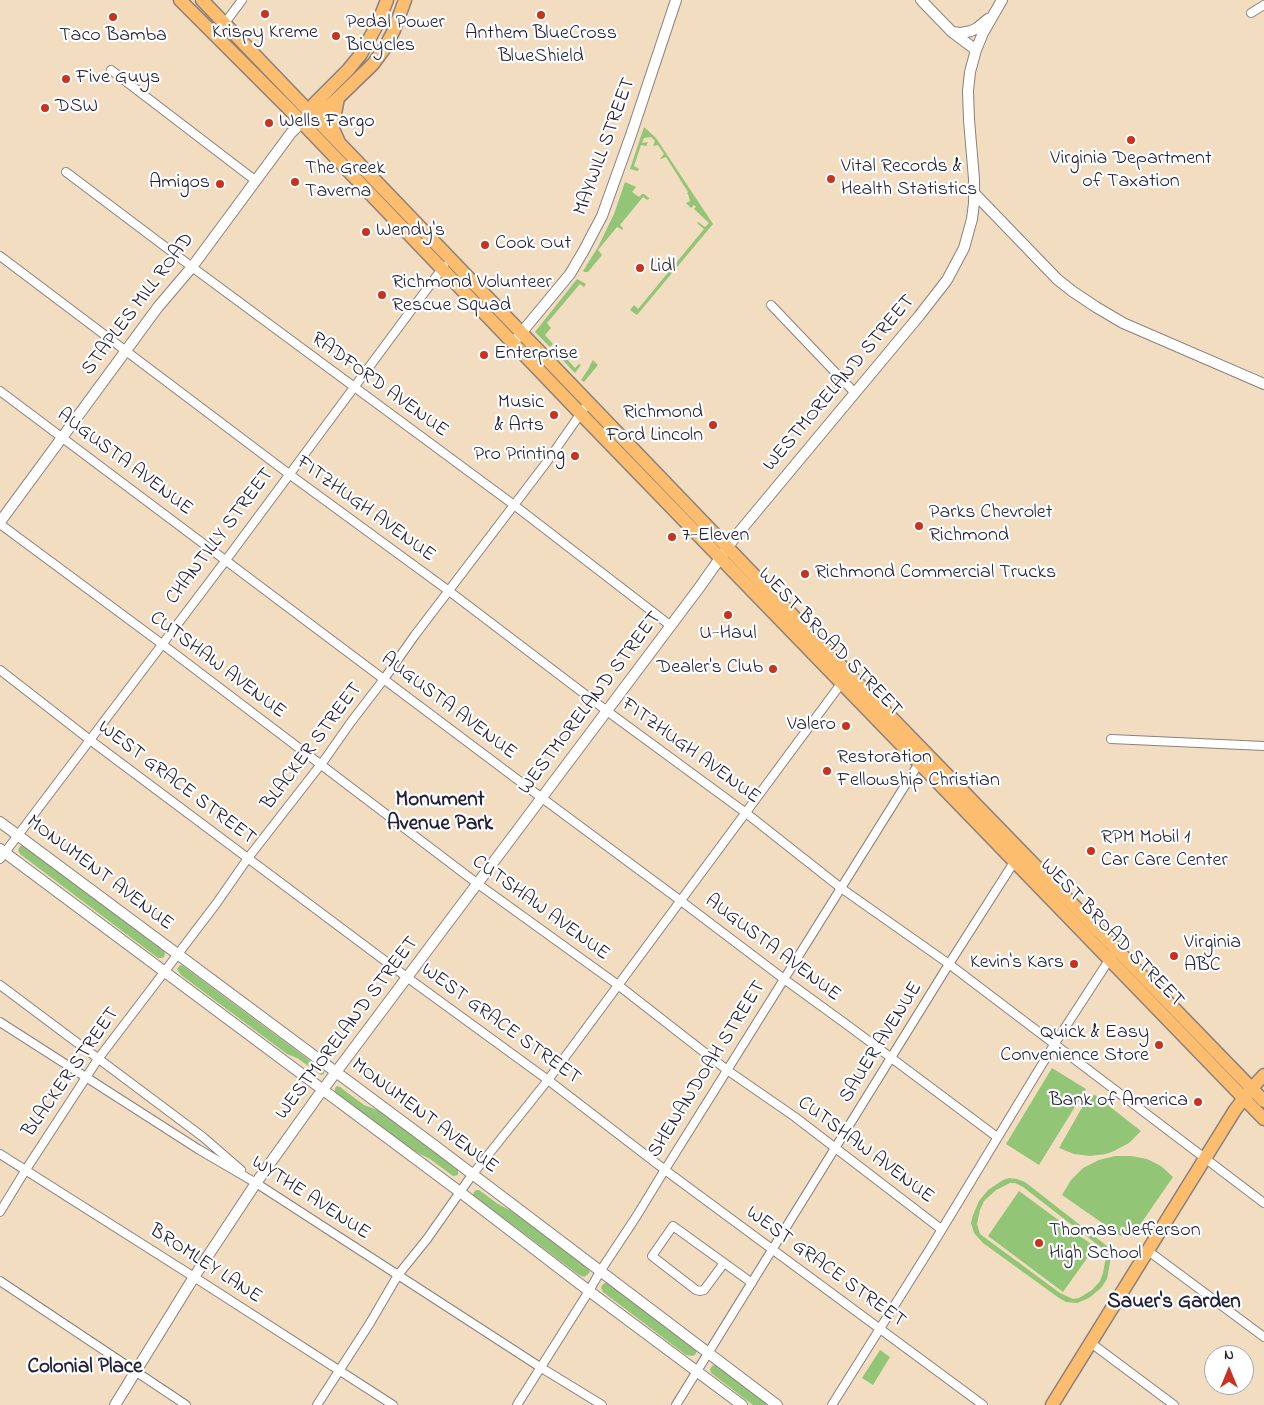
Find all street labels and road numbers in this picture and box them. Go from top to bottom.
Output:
street label: MAYWILL STREET [570,75,642,219]
street label: STAPLES MILL ROAD [78,229,200,381]
street label: WESTMORELAND STREET [759,291,921,477]
street label: RADFORD AVENUE [306,328,452,444]
street label: AUGUSTA AVENUE [51,404,197,522]
street label: FITZHUGH AVENUE [291,452,439,568]
street label: CHANTILLY STREET [162,464,280,610]
street label: WEST BROAD STREET [752,564,906,722]
street label: CUTSHAW AVENUE [144,607,290,725]
street label: WESTMORELAND STREET [514,608,668,800]
street label: AUGUSTA AVENUE [375,648,521,766]
street label: BLACKER STREET [257,679,369,815]
street label: FITZHUGH AVENUE [616,694,764,810]
street label: WEST GRACE STREET [92,717,260,851]
street label: MONUMENT AVENUE [21,811,177,937]
street label: CUTSHAW AVENUE [466,851,614,967]
street label: WEST BROAD STREET [1034,855,1188,1013]
street label: AUGUSTA AVENUE [699,890,845,1008]
street label: WESTMORELAND STREET [271,933,425,1125]
street label: WEST GRACE STREET [415,959,585,1091]
street label: SHENANDOAH STREET [644,977,772,1163]
street label: SAUER AVENUE [835,978,929,1108]
street label: BLACKER STREET [18,1003,126,1143]
street label: MONUMENT AVENUE [346,1054,502,1180]
street label: CUTSHAW AVENUE [792,1092,938,1210]
street label: WYTHE AVENUE [246,1152,374,1246]
street label: WEST GRACE STREET [740,1202,910,1334]
street label: BROMLEY LANE [144,1220,266,1310]

